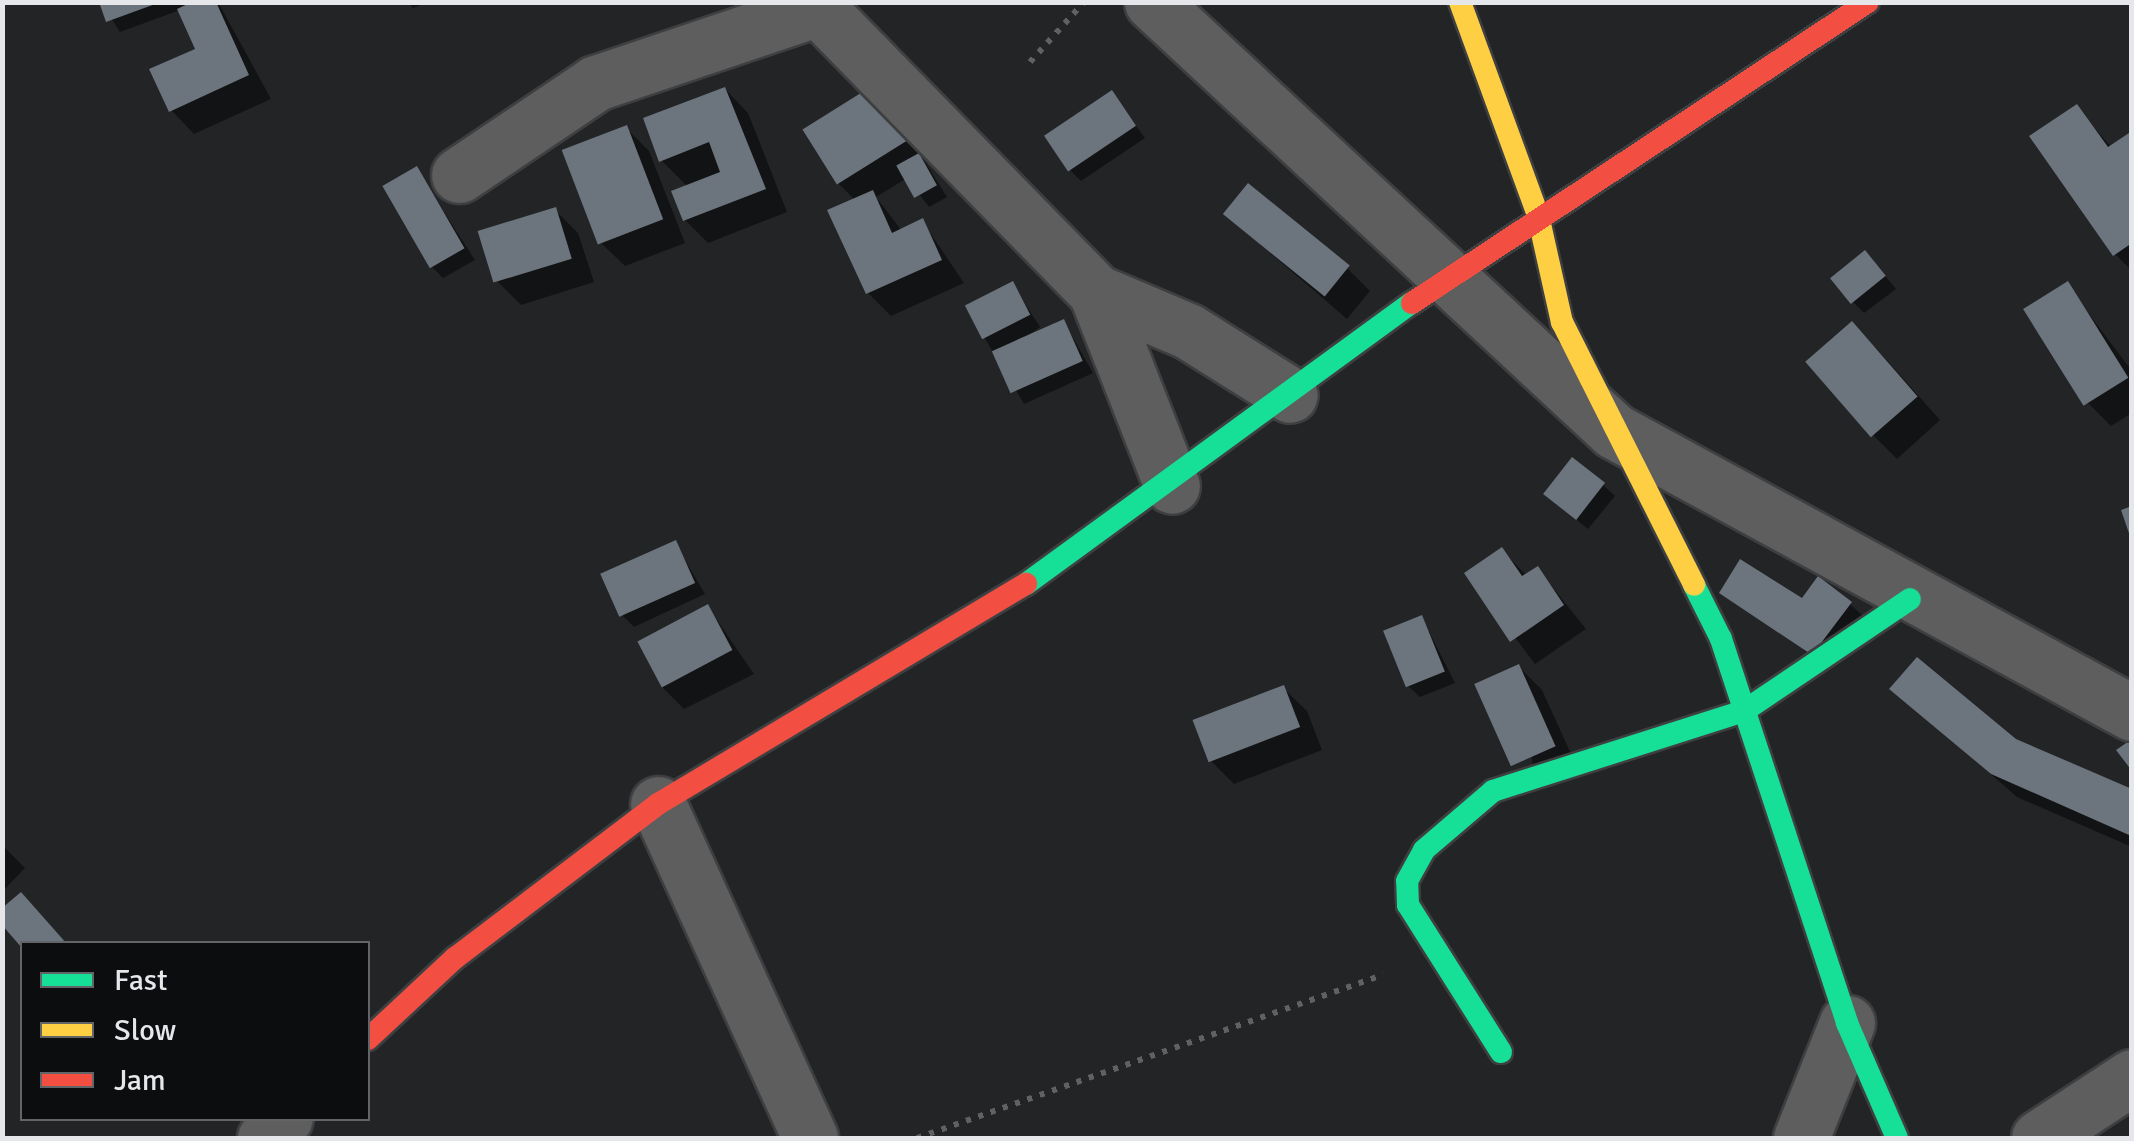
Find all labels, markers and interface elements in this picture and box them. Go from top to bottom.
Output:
legend [20,941,370,1121]
text: Fast [114,962,167,999]
text: Slow [114,1012,176,1049]
text: Jam [114,1062,166,1099]

